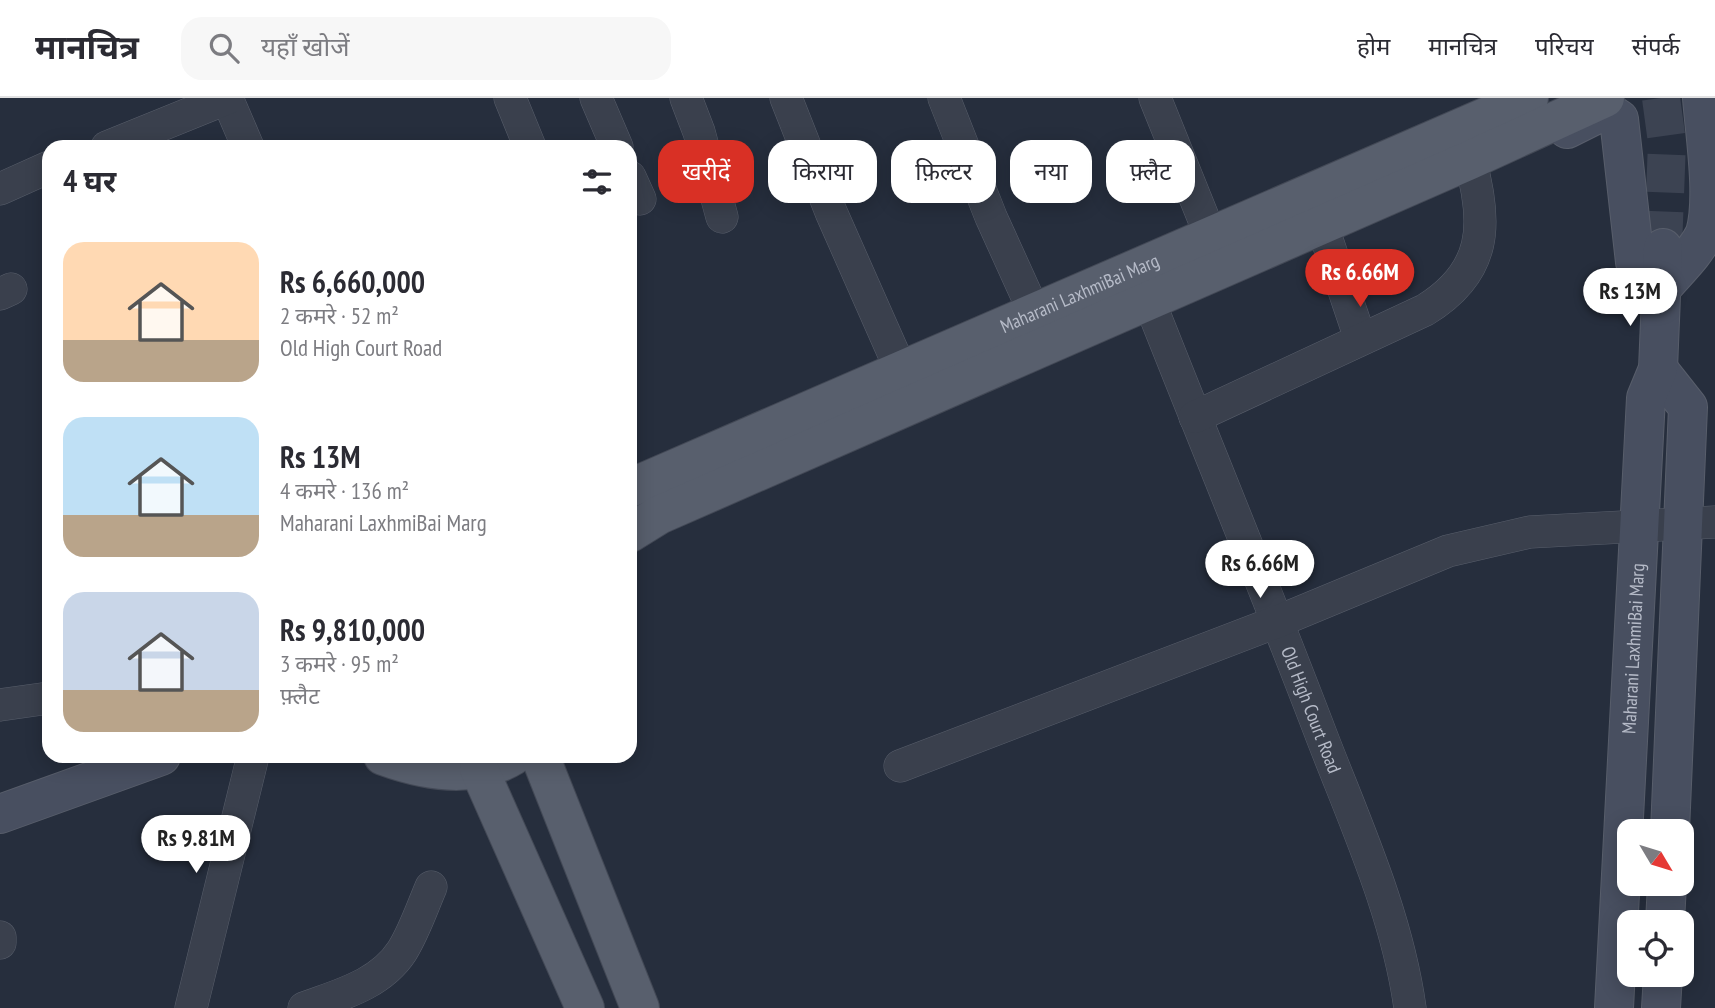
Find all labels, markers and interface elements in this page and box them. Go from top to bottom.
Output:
search box [181,17,671,80]
text: मानचित्र [35,25,139,68]
icon: search [205,29,243,67]
text: यहाँ खोजें [261,30,349,63]
text: होम [1357,31,1390,62]
text: मानचित्र [1428,31,1497,62]
text: परिचय [1535,31,1594,62]
text: संपर्क [1632,31,1680,62]
chip: खरीदें [658,140,754,203]
chip: किराया [768,140,877,203]
chip: फ़िल्टर [891,140,996,203]
chip: नया [1010,140,1092,203]
chip: फ़्लैट [1106,140,1195,203]
text: 4 घर [63,161,116,200]
icon: filters [578,163,616,201]
street label: Maharani LaxhmiBai Marg [996,248,1163,338]
pin: Rs 6.66M [1288,250,1432,309]
text: Rs 6.66M [1321,257,1399,286]
text: Rs 6,660,000 [280,262,425,301]
pin: Rs 13M [1573,268,1687,328]
icon: home [119,270,203,354]
text: Rs 13M [1599,276,1661,305]
text: 2 कमरे · 52 m² [280,301,399,330]
text: Old High Court Road [280,333,442,362]
text: Rs 13M [280,437,360,476]
icon: home [119,445,203,529]
text: 4 कमरे · 136 m² [280,476,409,505]
text: Maharani LaxhmiBai Marg [280,508,487,537]
pin: Rs 6.66M [1188,540,1332,600]
text: Rs 6.66M [1221,548,1299,577]
street label: Maharani LaxhmiBai Marg [1616,563,1649,734]
text: Rs 9,810,000 [280,610,425,649]
icon: home [119,620,203,704]
street label: Old High Court Road [1276,643,1347,777]
text: 3 कमरे · 95 m² [280,649,399,678]
text: फ़्लैट [280,681,320,710]
pin: Rs 9.81M [124,816,268,875]
north arrow [1617,819,1694,896]
map controls [1617,819,1694,987]
text: Rs 9.81M [157,823,235,852]
button: locate [1617,910,1694,987]

